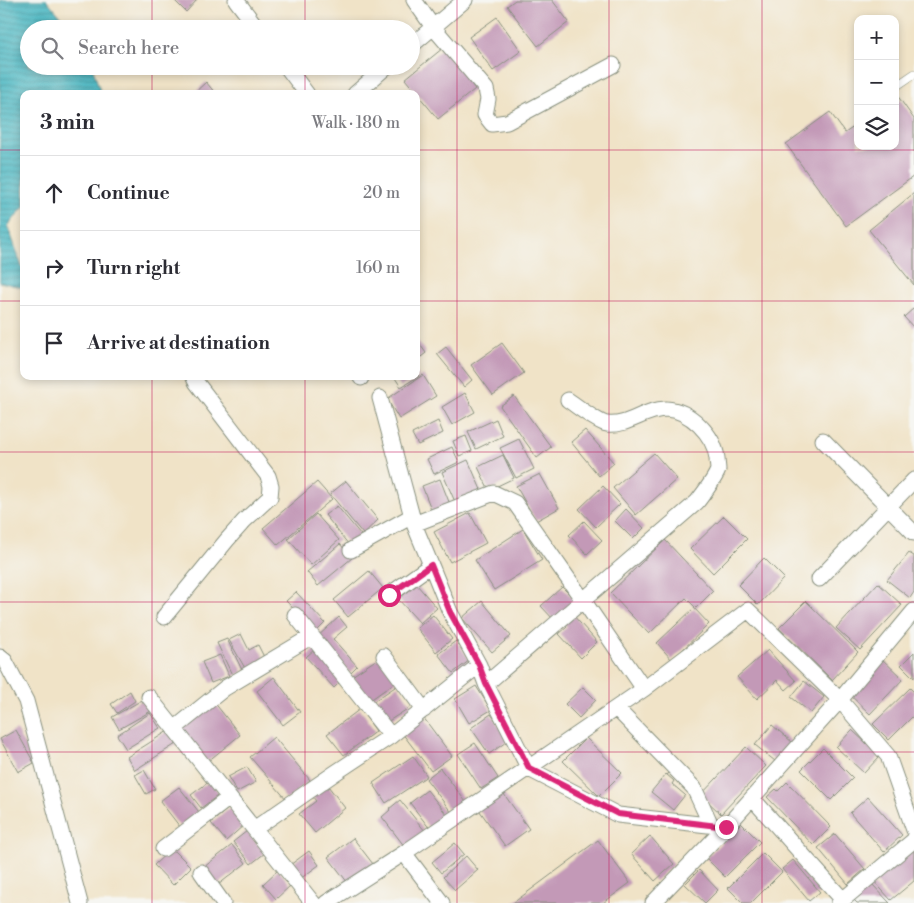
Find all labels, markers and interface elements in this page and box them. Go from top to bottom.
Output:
map controls [854,15,899,150]
button: + [854,15,899,60]
search box [20,20,420,75]
icon: search [38,34,66,62]
text: Search here [78,36,179,60]
button: − [854,60,899,105]
button: layers [854,105,899,150]
text: 3 min [40,110,95,136]
text: Walk · 180 m [312,113,400,133]
icon: ahead [40,179,68,207]
text: Continue [87,181,170,205]
text: 20 m [363,183,400,203]
icon: right [40,254,68,282]
text: Turn right [87,256,180,280]
text: 160 m [356,258,400,278]
icon: arrive [40,329,68,357]
text: Arrive at destination [87,331,270,355]
route start [378,584,401,607]
route end [715,816,738,839]

